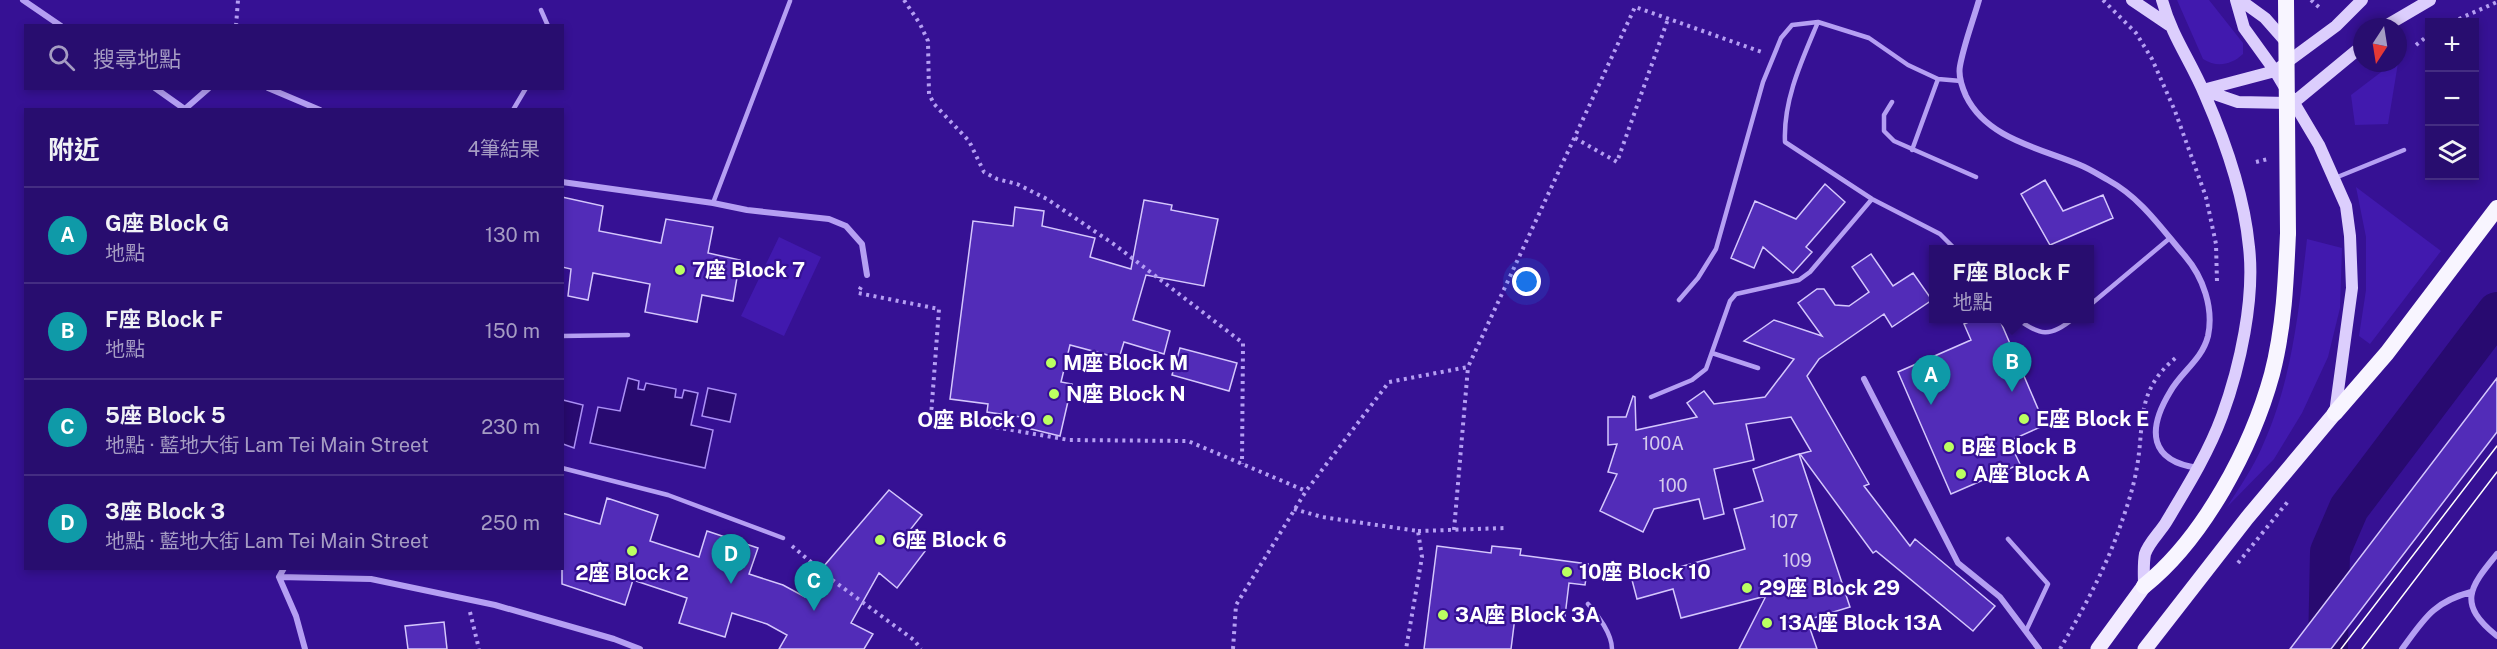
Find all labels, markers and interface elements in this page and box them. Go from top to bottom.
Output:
north arrow [2353,18,2407,72]
map controls [2425,18,2479,180]
button: + [2425,18,2479,72]
search box [24,24,564,90]
icon: search [45,41,78,74]
text: 搜尋地點 [93,46,181,72]
button: − [2425,72,2479,126]
button: layers [2425,126,2479,180]
text: 附近 [48,134,100,165]
text: 4筆結果 [467,137,540,161]
text: G座 Block G [105,210,229,236]
text: A [60,223,75,247]
text: 130 m [485,223,540,247]
text: 地點 [105,241,145,265]
popup [1929,245,2094,323]
place label: 7座 Block 7 [692,257,805,282]
text: F座 Block F [1953,259,2070,285]
marker: 7座 Block 7 [673,263,687,277]
your location [1512,267,1541,296]
text: 地點 [1953,290,1993,314]
text: F座 Block F [105,306,223,332]
text: B [61,319,74,343]
text: 150 m [485,319,540,343]
text: 地點 [105,337,145,361]
pin: B [1992,342,2032,392]
place label: M座 Block M [1063,350,1188,375]
marker: M座 Block M [1044,356,1058,370]
pin: A [1912,356,1950,405]
place label: N座 Block N [1066,381,1186,406]
marker: N座 Block N [1047,387,1061,401]
text: 5座 Block 5 [105,402,226,428]
place label: E座 Block E [2036,406,2149,431]
place label: O座 Block O [917,407,1036,432]
marker: E座 Block E [2017,412,2031,426]
marker: O座 Block O [1041,413,1055,427]
text: C [60,415,75,439]
text: 230 m [481,415,540,439]
text: 地點 · 藍地大街 Lam Tei Main Street [105,433,429,457]
house number: 100A [1642,433,1684,454]
place label: B座 Block B [1961,434,2077,459]
marker: B座 Block B [1942,440,1956,454]
place label: A座 Block A [1973,461,2090,486]
marker: A座 Block A [1954,467,1968,481]
house number: 100 [1658,475,1688,496]
text: 3座 Block 3 [105,498,225,524]
text: D [60,511,75,535]
text: 250 m [481,511,540,535]
house number: 107 [1770,511,1798,532]
place label: 6座 Block 6 [892,527,1007,552]
text: 地點 · 藍地大街 Lam Tei Main Street [105,529,429,553]
marker: 6座 Block 6 [873,533,887,547]
pin: D [712,534,750,584]
marker: 2座 Block 2 [625,544,639,558]
house number: 109 [1782,550,1812,571]
place label: 10座 Block 10 [1579,559,1711,584]
place label: 2座 Block 2 [575,560,689,585]
pin: C [794,562,834,611]
marker: 10座 Block 10 [1560,565,1574,579]
place label: 29座 Block 29 [1759,575,1900,600]
marker: 29座 Block 29 [1740,581,1754,595]
place label: 3A座 Block 3A [1455,602,1600,627]
marker: 3A座 Block 3A [1436,608,1450,622]
place label: 13A座 Block 13A [1779,610,1942,635]
marker: 13A座 Block 13A [1760,616,1774,630]

